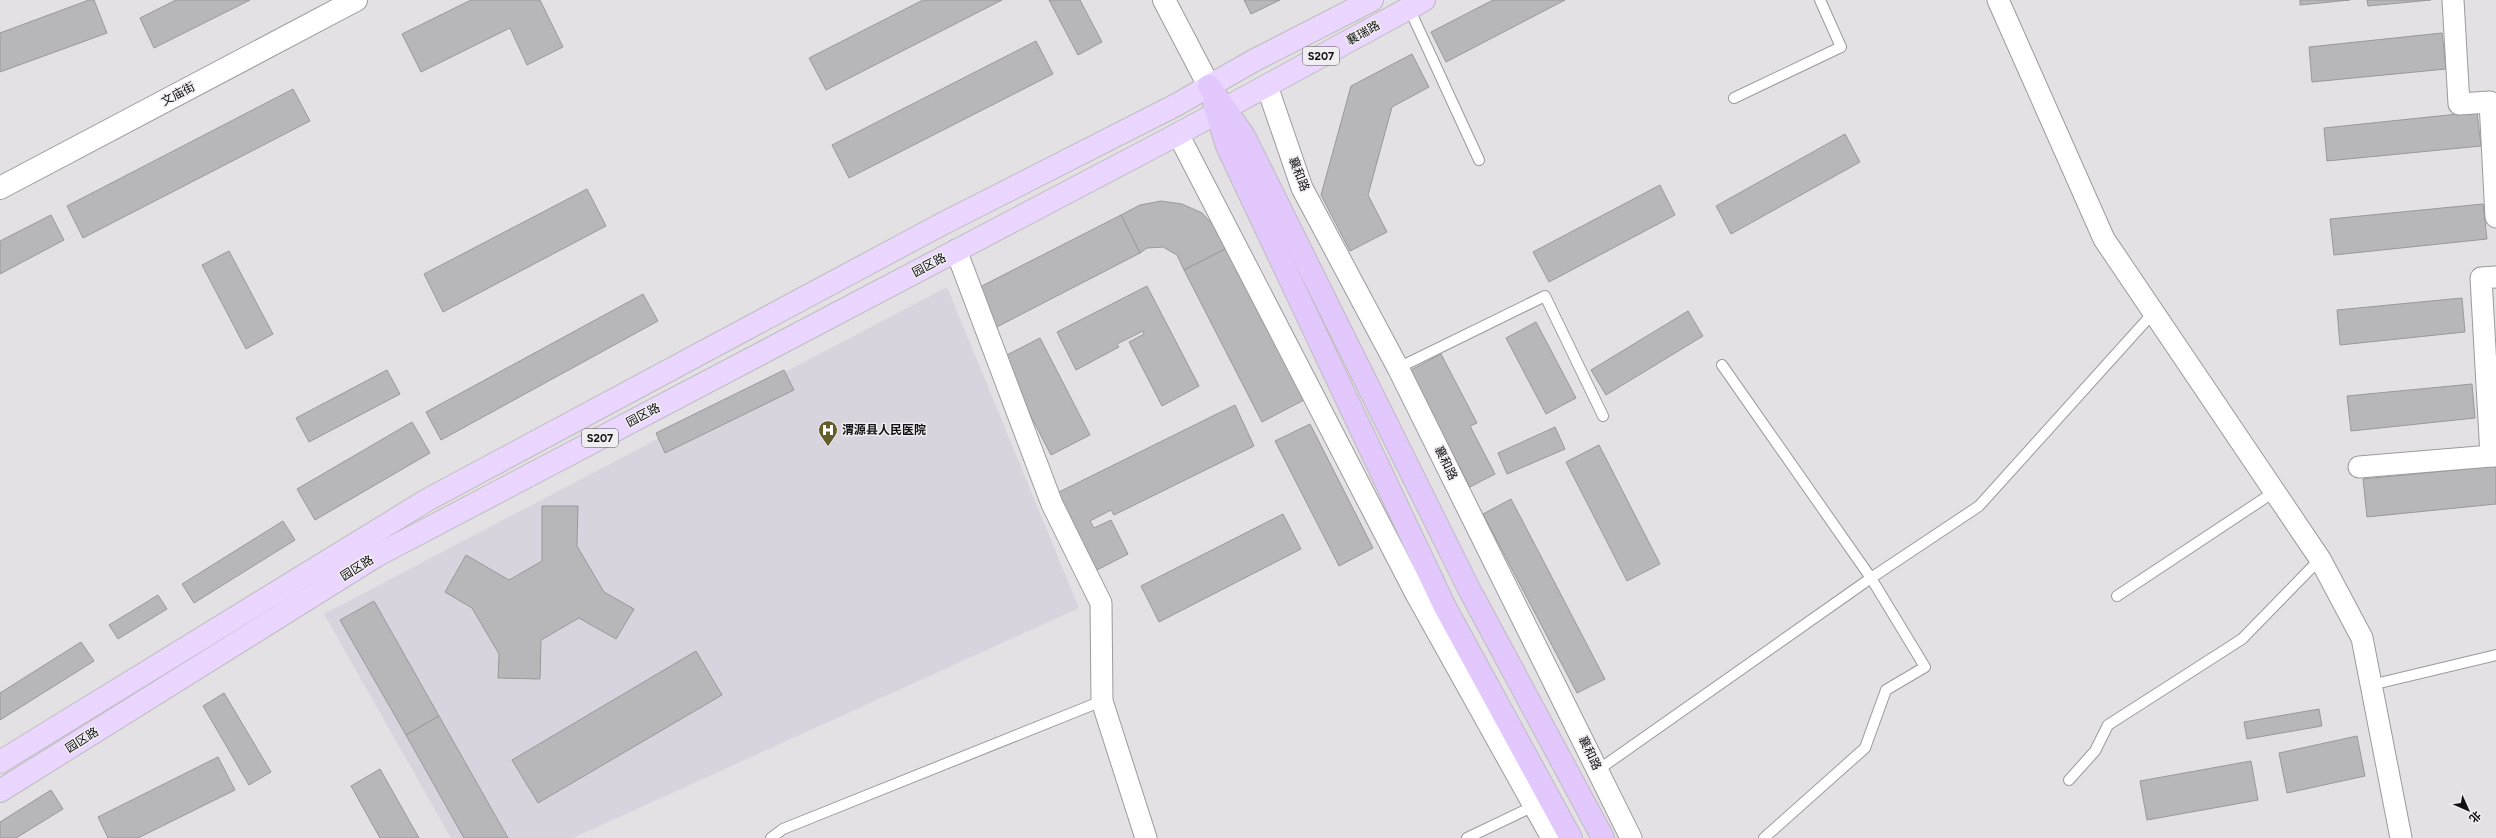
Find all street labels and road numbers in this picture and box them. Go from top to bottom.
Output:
street label: 襄瑞路 [1344,18,1382,48]
road number: S207 [1303,47,1339,65]
street label: 文庙街 [159,79,197,109]
street label: 襄和路 [1286,155,1312,193]
street label: 园区路 [910,250,948,280]
street label: 园区路 [624,400,662,430]
road number: S207 [582,429,618,447]
street label: 襄和路 [1432,444,1460,482]
street label: 园区路 [338,553,376,583]
street label: 园区路 [63,725,101,755]
street label: 襄和路 [1576,734,1604,772]

